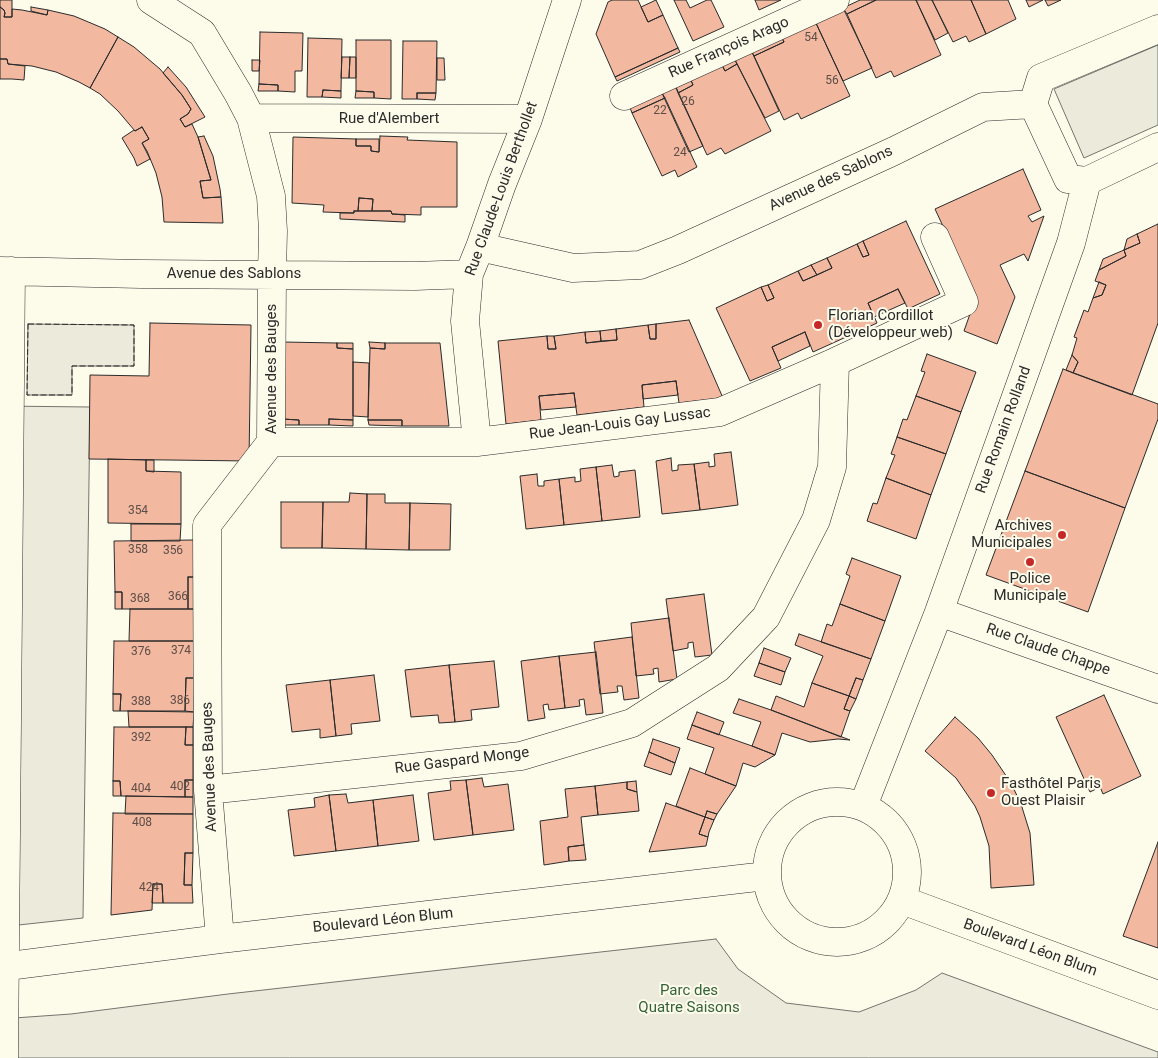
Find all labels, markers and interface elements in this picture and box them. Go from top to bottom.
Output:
street label: Rue François Arago [666,13,792,83]
house number: 54 [804,31,818,45]
house number: 56 [825,74,839,88]
house number: 26 [681,95,695,109]
street label: Rue Claude-Louis Berthollet [462,99,542,279]
house number: 22 [653,104,667,118]
street label: Rue d'Alembert [339,110,439,128]
street label: Avenue des Sablons [766,142,896,216]
house number: 24 [673,146,687,160]
street label: Avenue des Sablons [167,265,301,283]
street label: Avenue des Bauges [263,304,281,434]
place label: Florian Cordillot (Développeur web) [828,307,953,342]
marker: Florian Cordillot (Développeur web) [812,319,824,331]
street label: Rue Romain Rolland [973,364,1035,496]
street label: Rue Jean-Louis Gay Lussac [528,404,712,444]
house number: 354 [128,504,148,518]
place label: Archives Municipales [971,517,1052,552]
marker: Archives Municipales [1056,529,1068,541]
house number: 358 [128,543,148,557]
house number: 356 [163,544,183,558]
marker: Police Municipale [1024,556,1036,568]
place label: Police Municipale [994,570,1066,605]
house number: 366 [168,590,188,604]
house number: 368 [130,592,150,606]
street label: Rue Claude Chappe [984,620,1112,680]
house number: 374 [171,644,191,658]
house number: 376 [131,645,151,659]
house number: 386 [170,694,190,708]
house number: 388 [131,695,151,709]
street label: Avenue des Bauges [199,701,221,833]
house number: 392 [131,731,151,745]
street label: Rue Gaspard Monge [394,744,530,778]
place label: Fasthôtel Paris Ouest Plaisir [1001,775,1101,810]
house number: 402 [170,780,190,794]
house number: 404 [131,782,151,796]
marker: Fasthôtel Paris Ouest Plaisir [985,787,997,799]
house number: 408 [132,816,152,830]
house number: 424 [139,881,159,895]
street label: Boulevard Léon Blum [312,905,454,937]
street label: Boulevard Léon Blum [961,915,1099,981]
park label: Parc des Quatre Saisons [638,982,740,1017]

